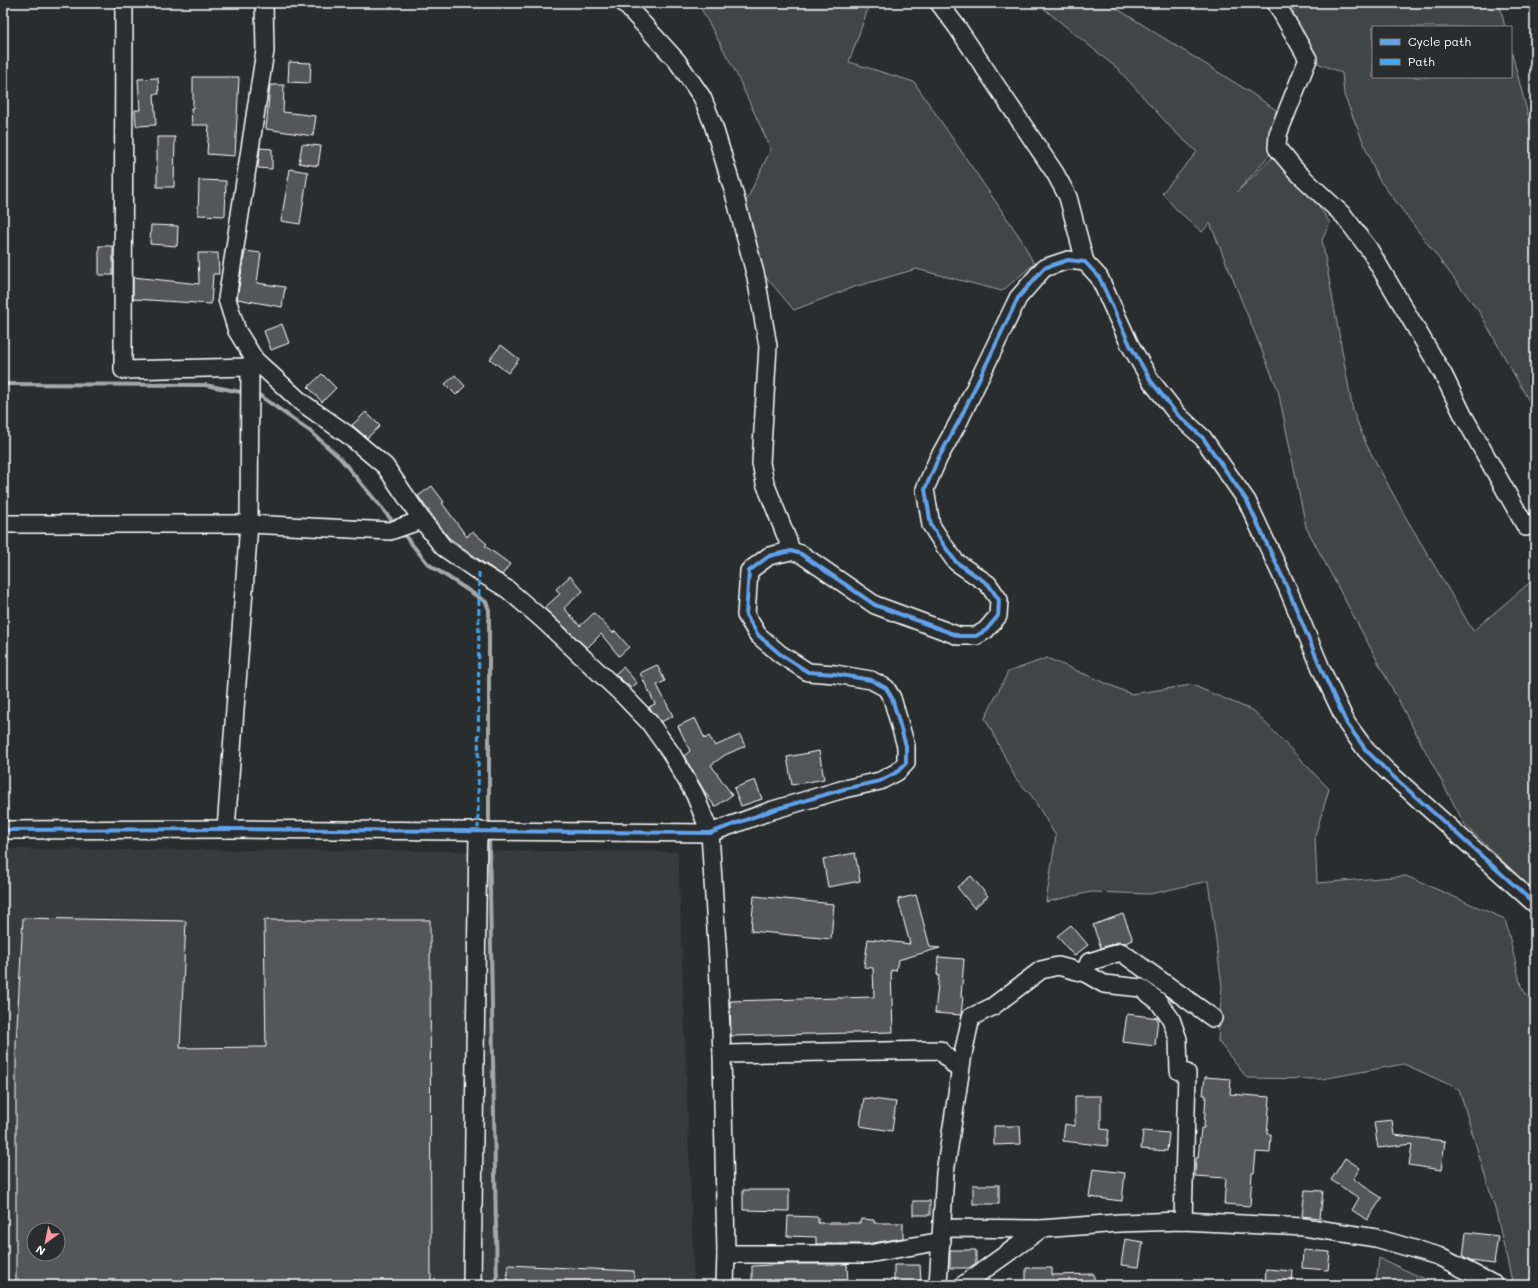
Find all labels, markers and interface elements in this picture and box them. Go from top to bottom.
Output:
legend [1372,26,1512,78]
text: Cycle path [1408,33,1471,49]
text: Path [1408,53,1435,69]
north arrow [26,1222,66,1262]
text: N [33,1242,48,1259]

